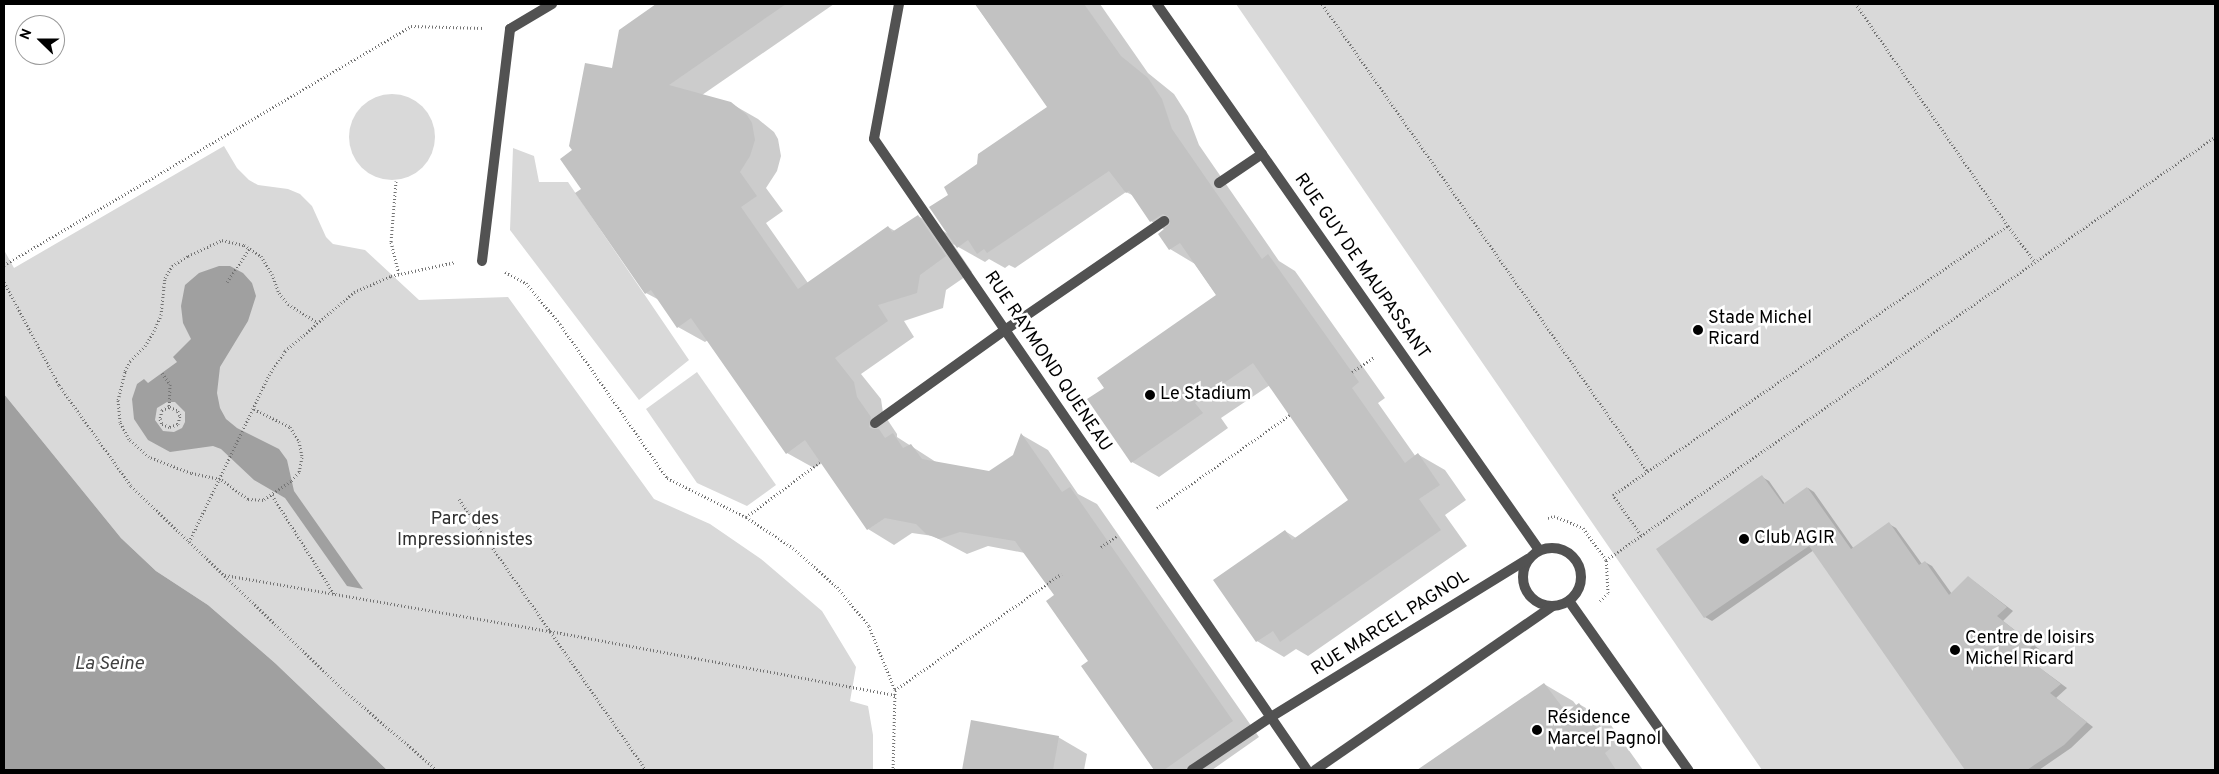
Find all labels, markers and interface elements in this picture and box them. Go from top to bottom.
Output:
north arrow [15,15,65,65]
text: N [17,27,36,42]
street label: RUE GUY DE MAUPASSANT [1288,170,1434,364]
street label: RUE RAYMOND QUENEAU [979,268,1115,456]
place label: Stade Michel Ricard [1708,309,1812,352]
marker: Stade Michel Ricard [1692,324,1704,336]
place label: Le Stadium [1160,384,1251,406]
marker: Le Stadium [1144,389,1156,401]
park label: Parc des Impressionnistes [397,510,533,552]
place label: Club AGIR [1754,528,1836,550]
marker: Club AGIR [1738,533,1750,545]
street label: RUE MARCEL PAGNOL [1308,566,1474,682]
place label: Centre de loisirs Michel Ricard [1965,629,2095,672]
marker: Centre de loisirs Michel Ricard [1949,644,1961,656]
water label: La Seine [74,654,144,676]
place label: Résidence Marcel Pagnol [1547,709,1661,752]
marker: Résidence Marcel Pagnol [1531,724,1543,736]

